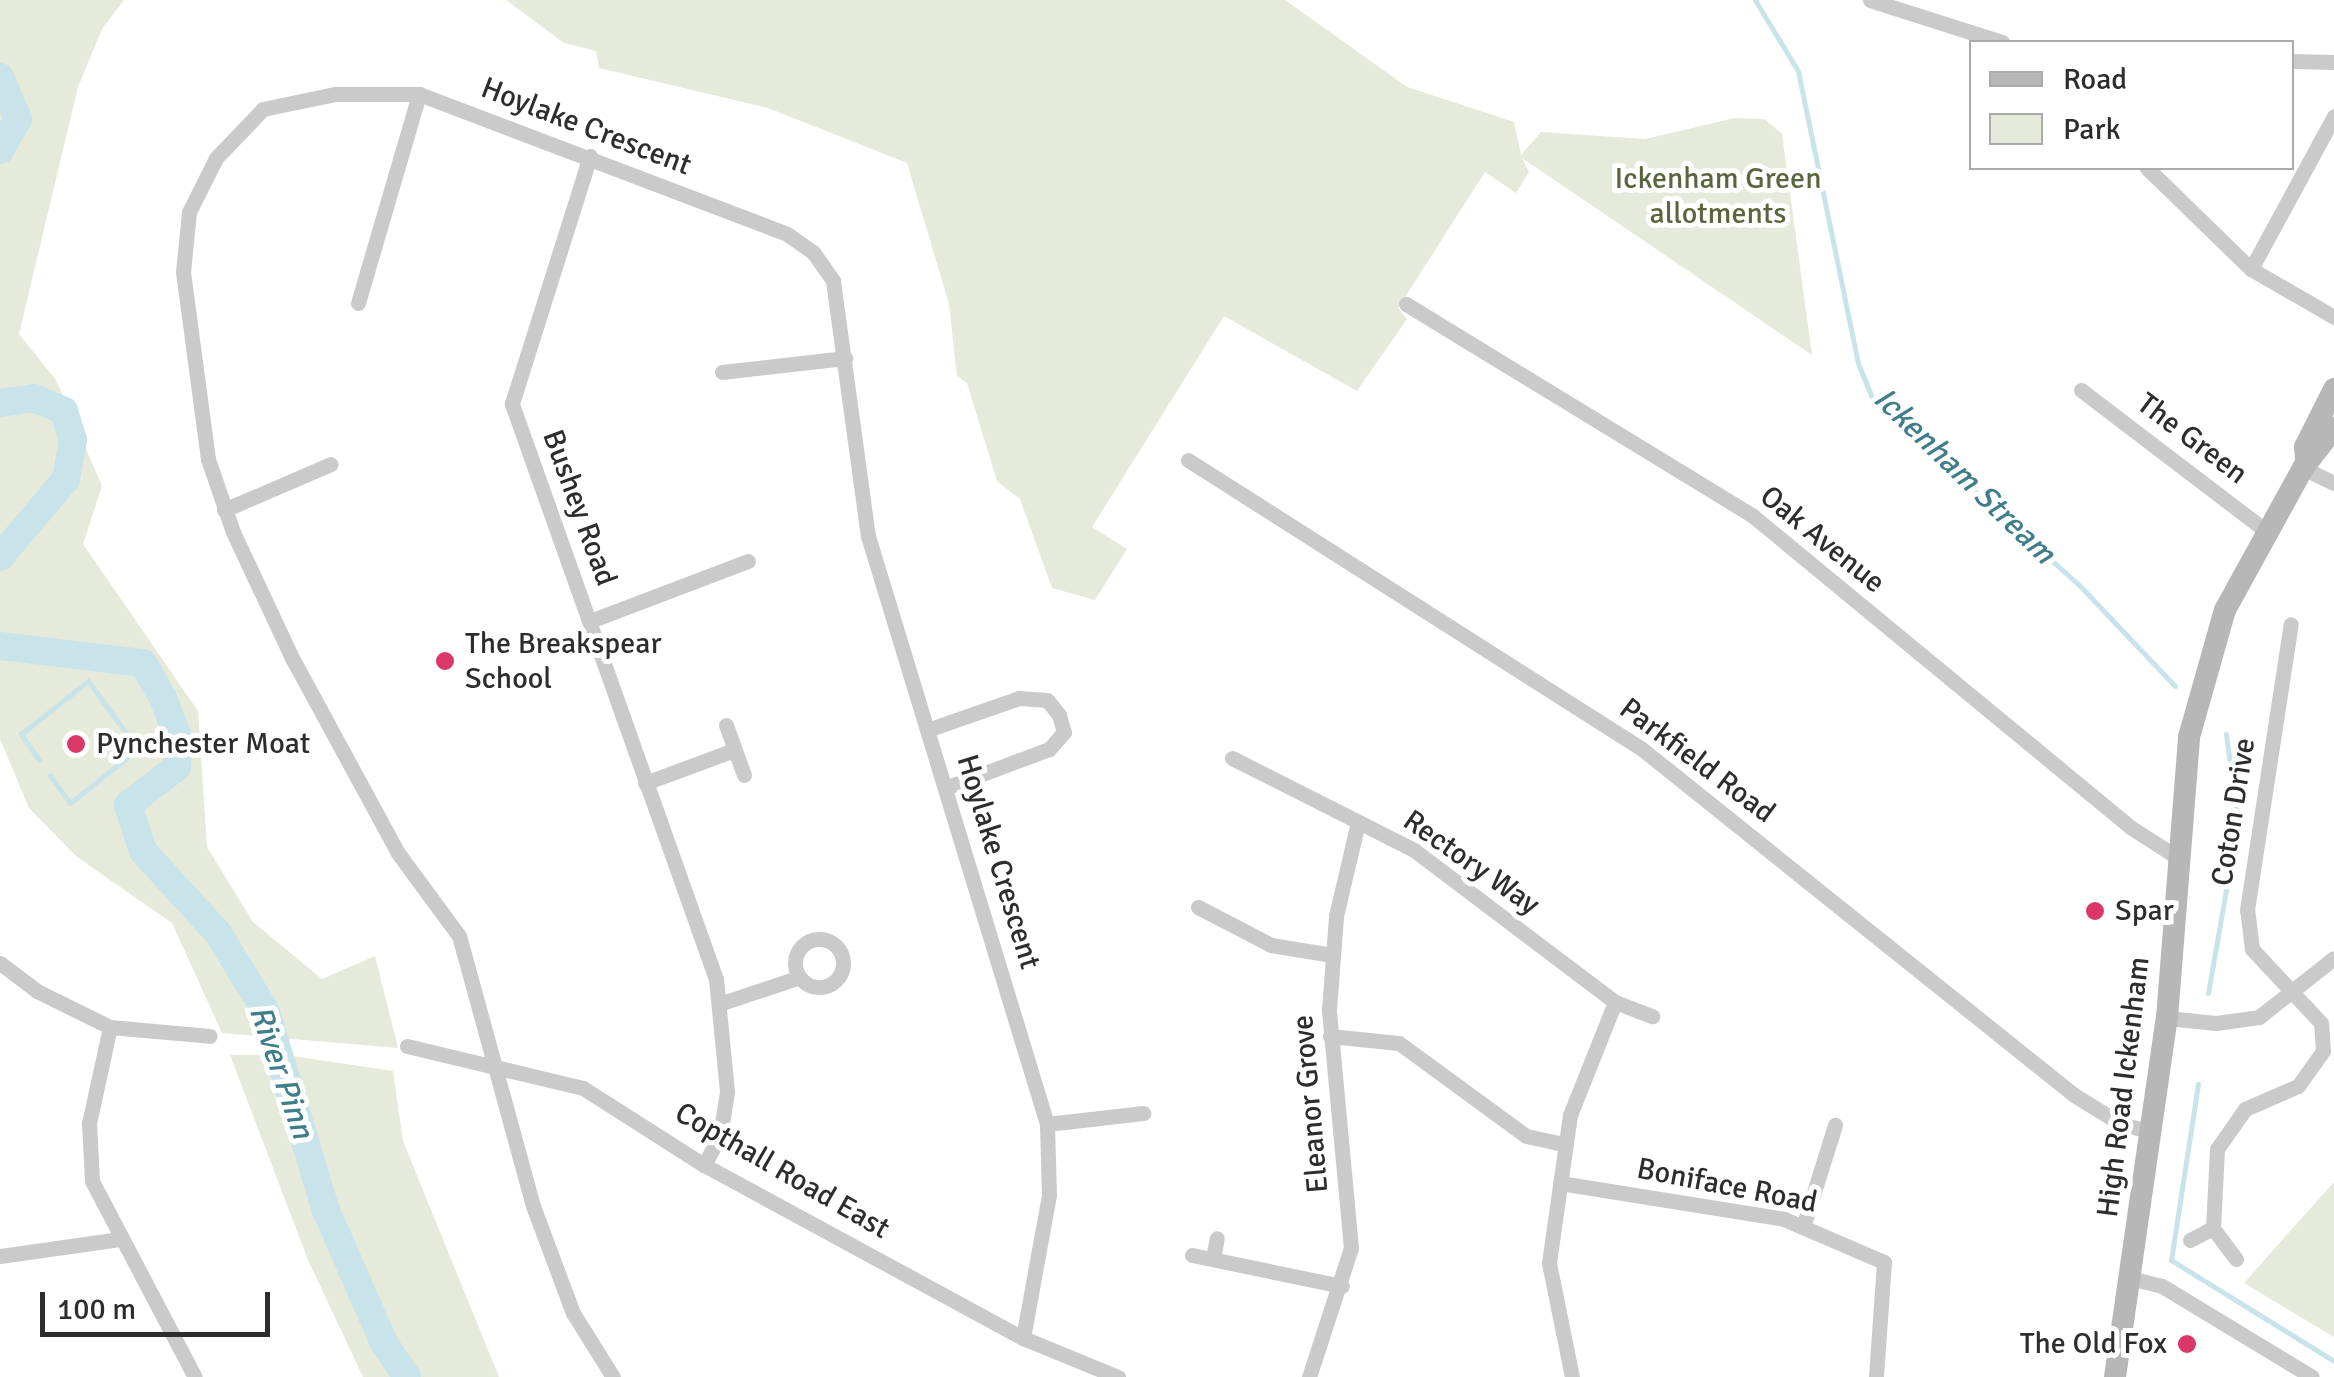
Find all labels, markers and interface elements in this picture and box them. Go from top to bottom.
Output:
legend [1969,40,2294,170]
text: Road [2063,61,2127,98]
street label: Hoylake Crescent [476,70,696,184]
text: Park [2063,111,2121,148]
park label: Ickenham Green allotments [1615,161,1821,232]
water label: Ickenham Stream [1865,380,2063,572]
street label: The Green [2130,386,2254,492]
street label: Bushey Road [534,425,624,591]
street label: Oak Avenue [1752,479,1892,601]
place label: The Breakspear School [465,626,661,696]
marker: The Breakspear School [434,650,456,672]
street label: Parkfield Road [1612,691,1782,831]
place label: Pynchester Moat [96,726,310,762]
marker: Pynchester Moat [65,733,87,755]
street label: Coton Drive [2205,736,2263,888]
street label: Hoylake Crescent [948,751,1048,973]
street label: Rectory Way [1396,803,1546,923]
place label: Spar [2115,893,2174,929]
marker: Spar [2084,900,2106,922]
street label: High Road Ickenham [2090,955,2158,1219]
water label: River Pinn [240,1000,322,1144]
street label: Eleanor Grove [1285,1013,1337,1195]
street label: Copthall Road East [668,1095,896,1247]
street label: Boniface Road [1634,1151,1820,1221]
scale bar [45,1272,275,1334]
text: 100 m [57,1291,136,1328]
place label: The Old Fox [2020,1326,2167,1362]
marker: The Old Fox [2176,1333,2198,1355]

